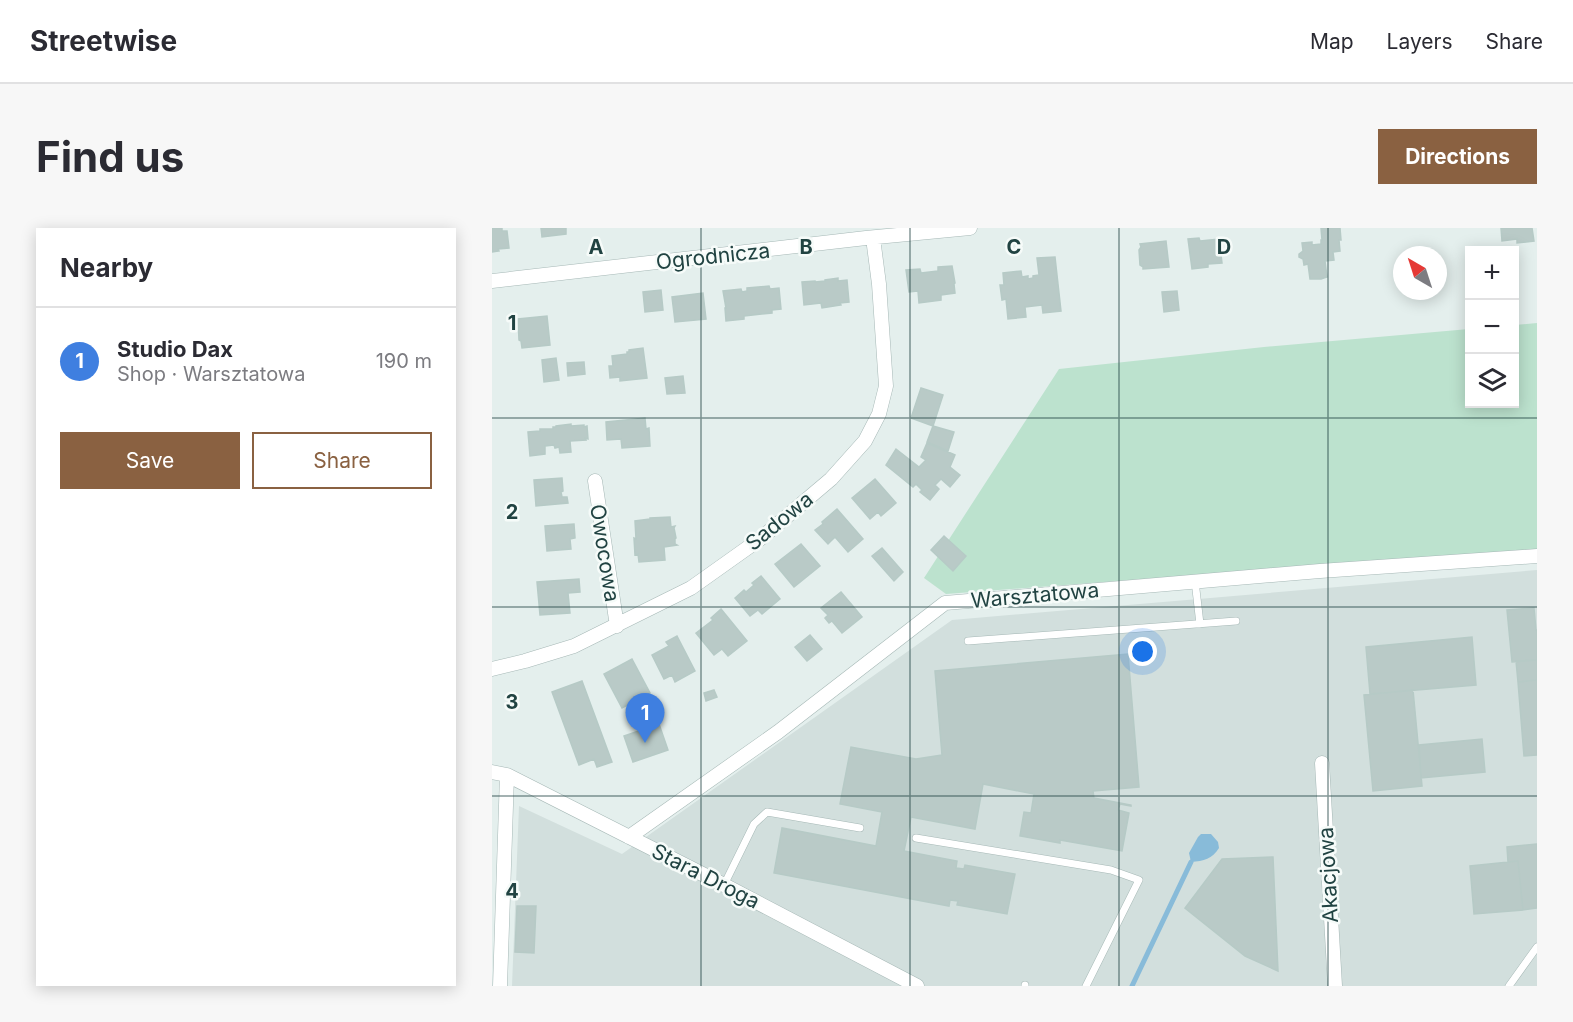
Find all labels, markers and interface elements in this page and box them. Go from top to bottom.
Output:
text: Streetwise [30,24,177,58]
text: Map [1310,29,1354,54]
text: Layers [1387,29,1453,54]
text: Share [1486,29,1543,54]
button: Directions [1378,129,1537,184]
text: Find us [36,131,184,182]
text: A [589,235,604,259]
text: B [799,235,813,259]
text: C [1007,235,1021,259]
text: D [1217,235,1231,259]
street label: Ogrodnicza [655,238,771,274]
north arrow [1393,246,1447,300]
map controls [1465,246,1519,408]
button: + [1465,246,1519,300]
text: Nearby [60,252,153,283]
button: − [1465,300,1519,354]
text: 1 [508,311,516,335]
text: Studio Dax [117,336,233,362]
text: 1 [75,349,84,373]
text: 190 m [376,349,432,373]
button: layers [1465,354,1519,408]
text: Shop · Warsztatowa [117,362,305,386]
button: Save [60,432,240,489]
button: Share [252,432,432,489]
street label: Sadowa [740,486,818,556]
text: 2 [506,500,518,524]
street label: Owocowa [585,502,625,604]
street label: Warsztatowa [970,577,1100,613]
your location [1128,637,1157,666]
text: 3 [506,690,518,714]
pin: 1 [626,694,664,743]
street label: Akacjowa [1313,826,1343,924]
street label: Stara Droga [648,838,764,914]
text: 4 [505,879,519,903]

